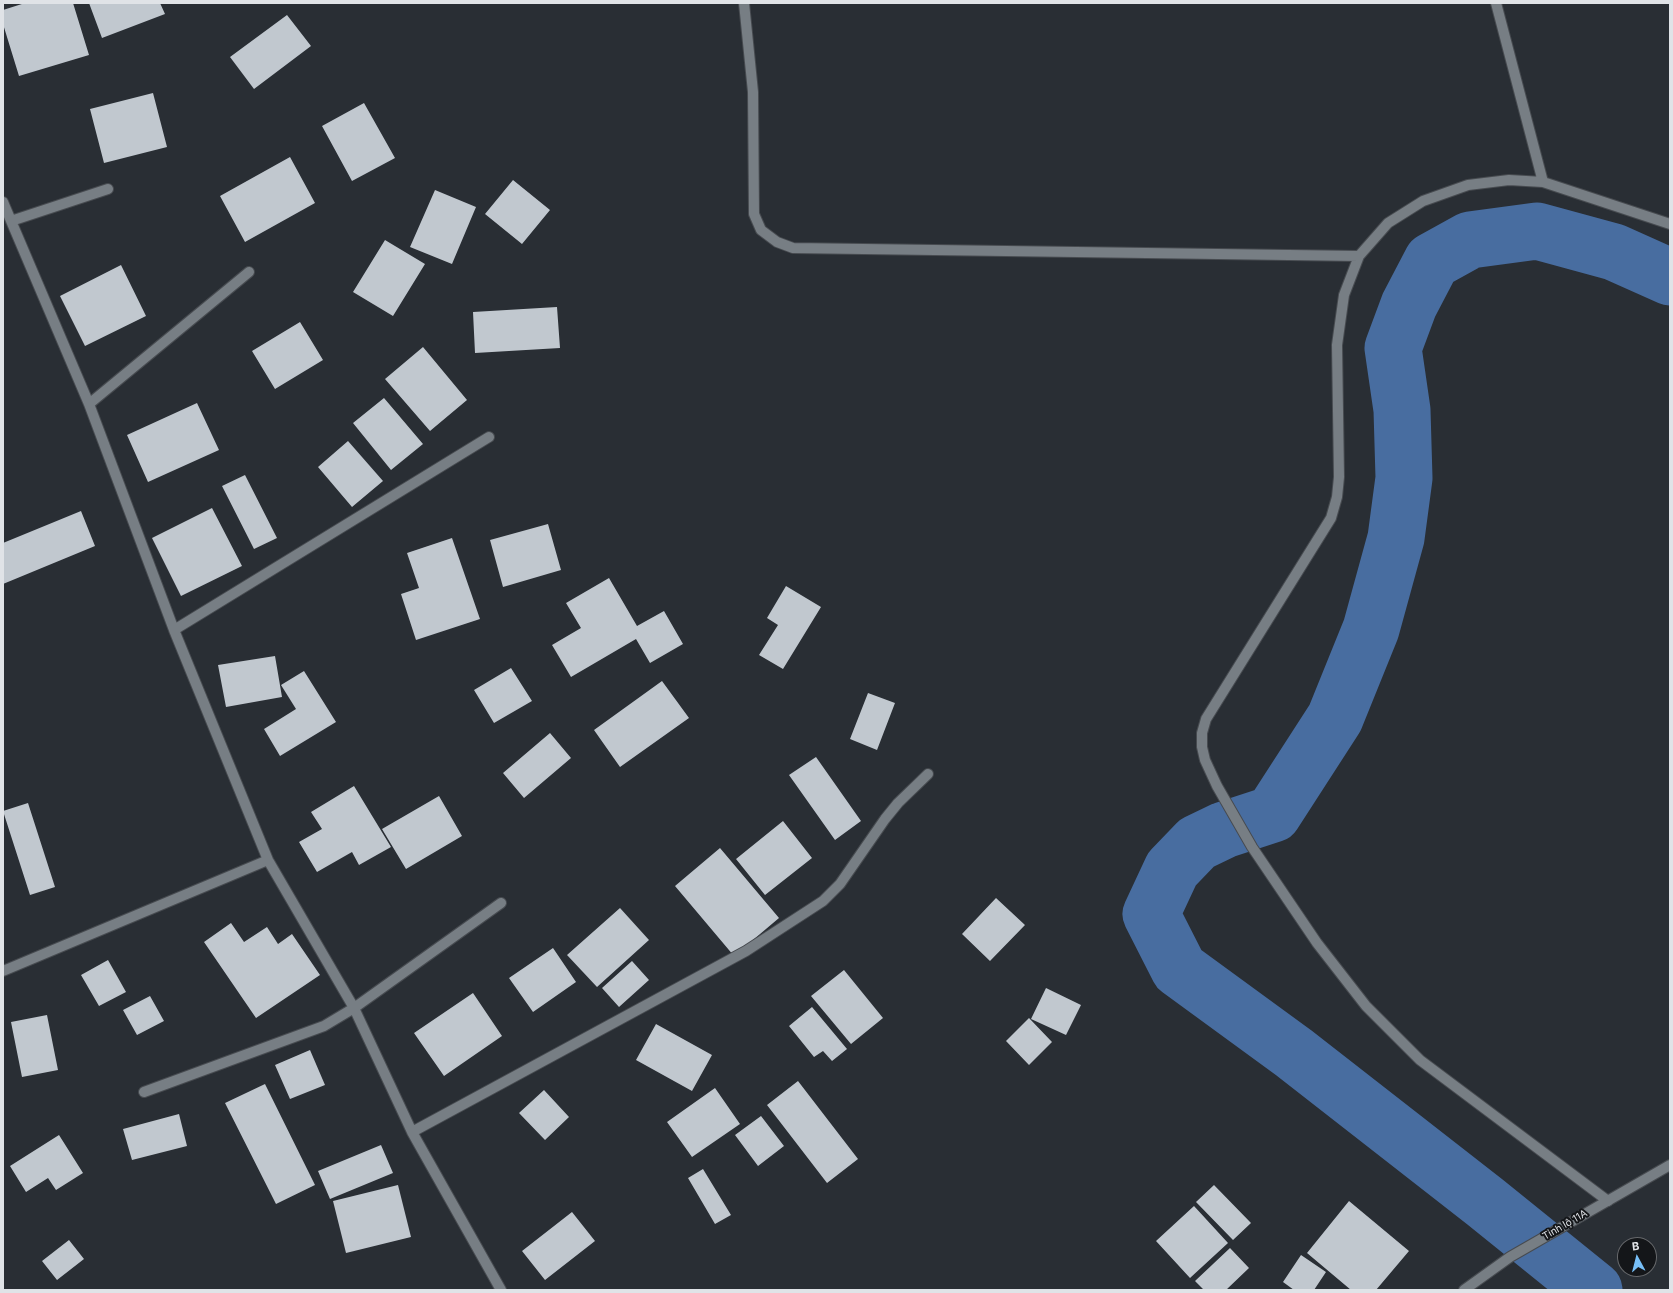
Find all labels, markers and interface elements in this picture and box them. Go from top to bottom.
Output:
street label: Tỉnh lộ 11A [1540,1207,1590,1243]
north arrow [1617,1237,1657,1277]
text: B [1631,1239,1640,1253]

